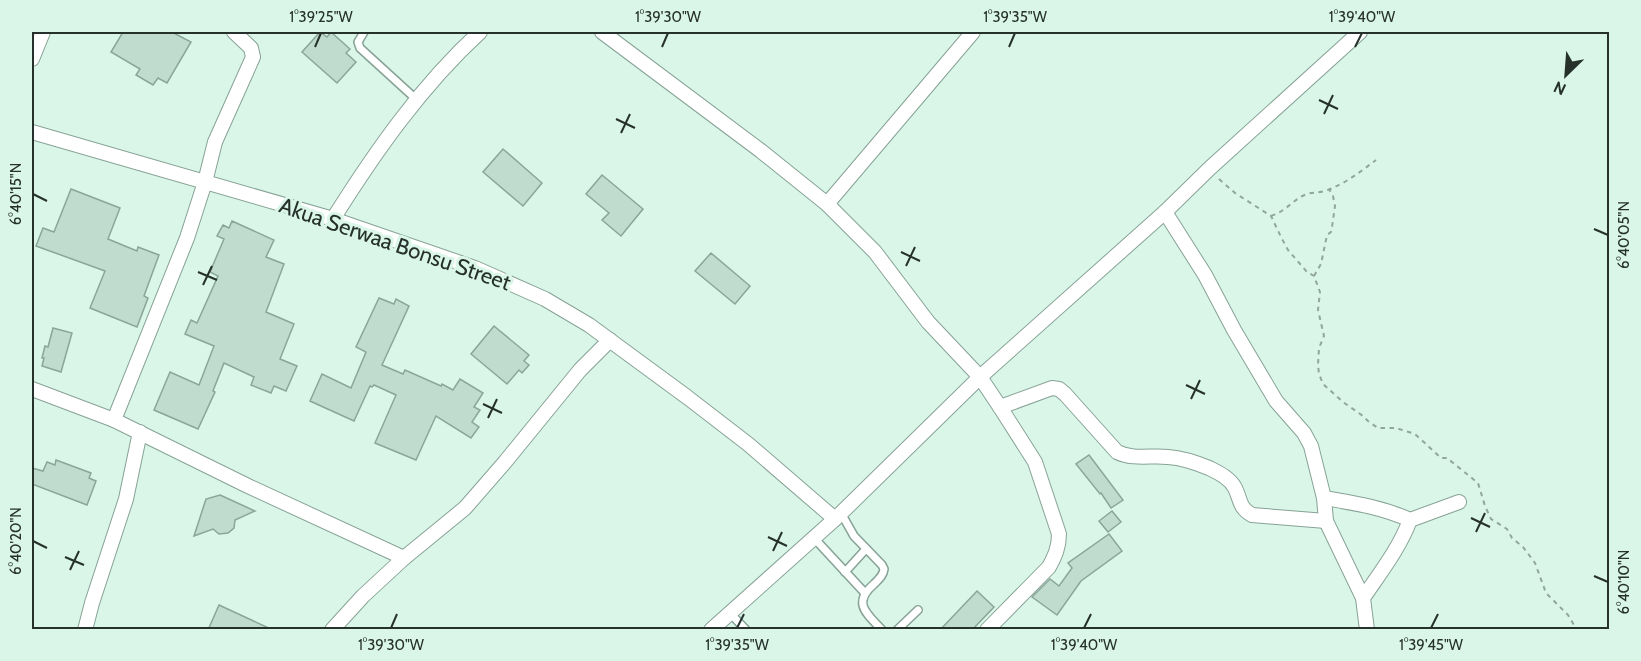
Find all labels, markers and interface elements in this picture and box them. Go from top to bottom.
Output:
text: 1°39'25"W [289,8,354,26]
text: 1°39'30"W [635,8,702,26]
text: 1°39'35"W [983,8,1048,26]
text: 1°39'40"W [1329,8,1396,26]
north arrow [1536,45,1596,105]
text: N [1551,77,1569,99]
text: 6°40'15"N [7,163,25,225]
street label: Akua Serwaa Bonsu Street [276,192,515,297]
text: 6°40'05"N [1615,201,1633,269]
text: 6°40'20"N [7,507,25,575]
text: 6°40'10"N [1615,550,1633,614]
text: 1°39'30"W [358,636,425,654]
text: 1°39'35"W [705,636,770,654]
text: 1°39'40"W [1051,636,1118,654]
text: 1°39'45"W [1399,636,1464,654]

